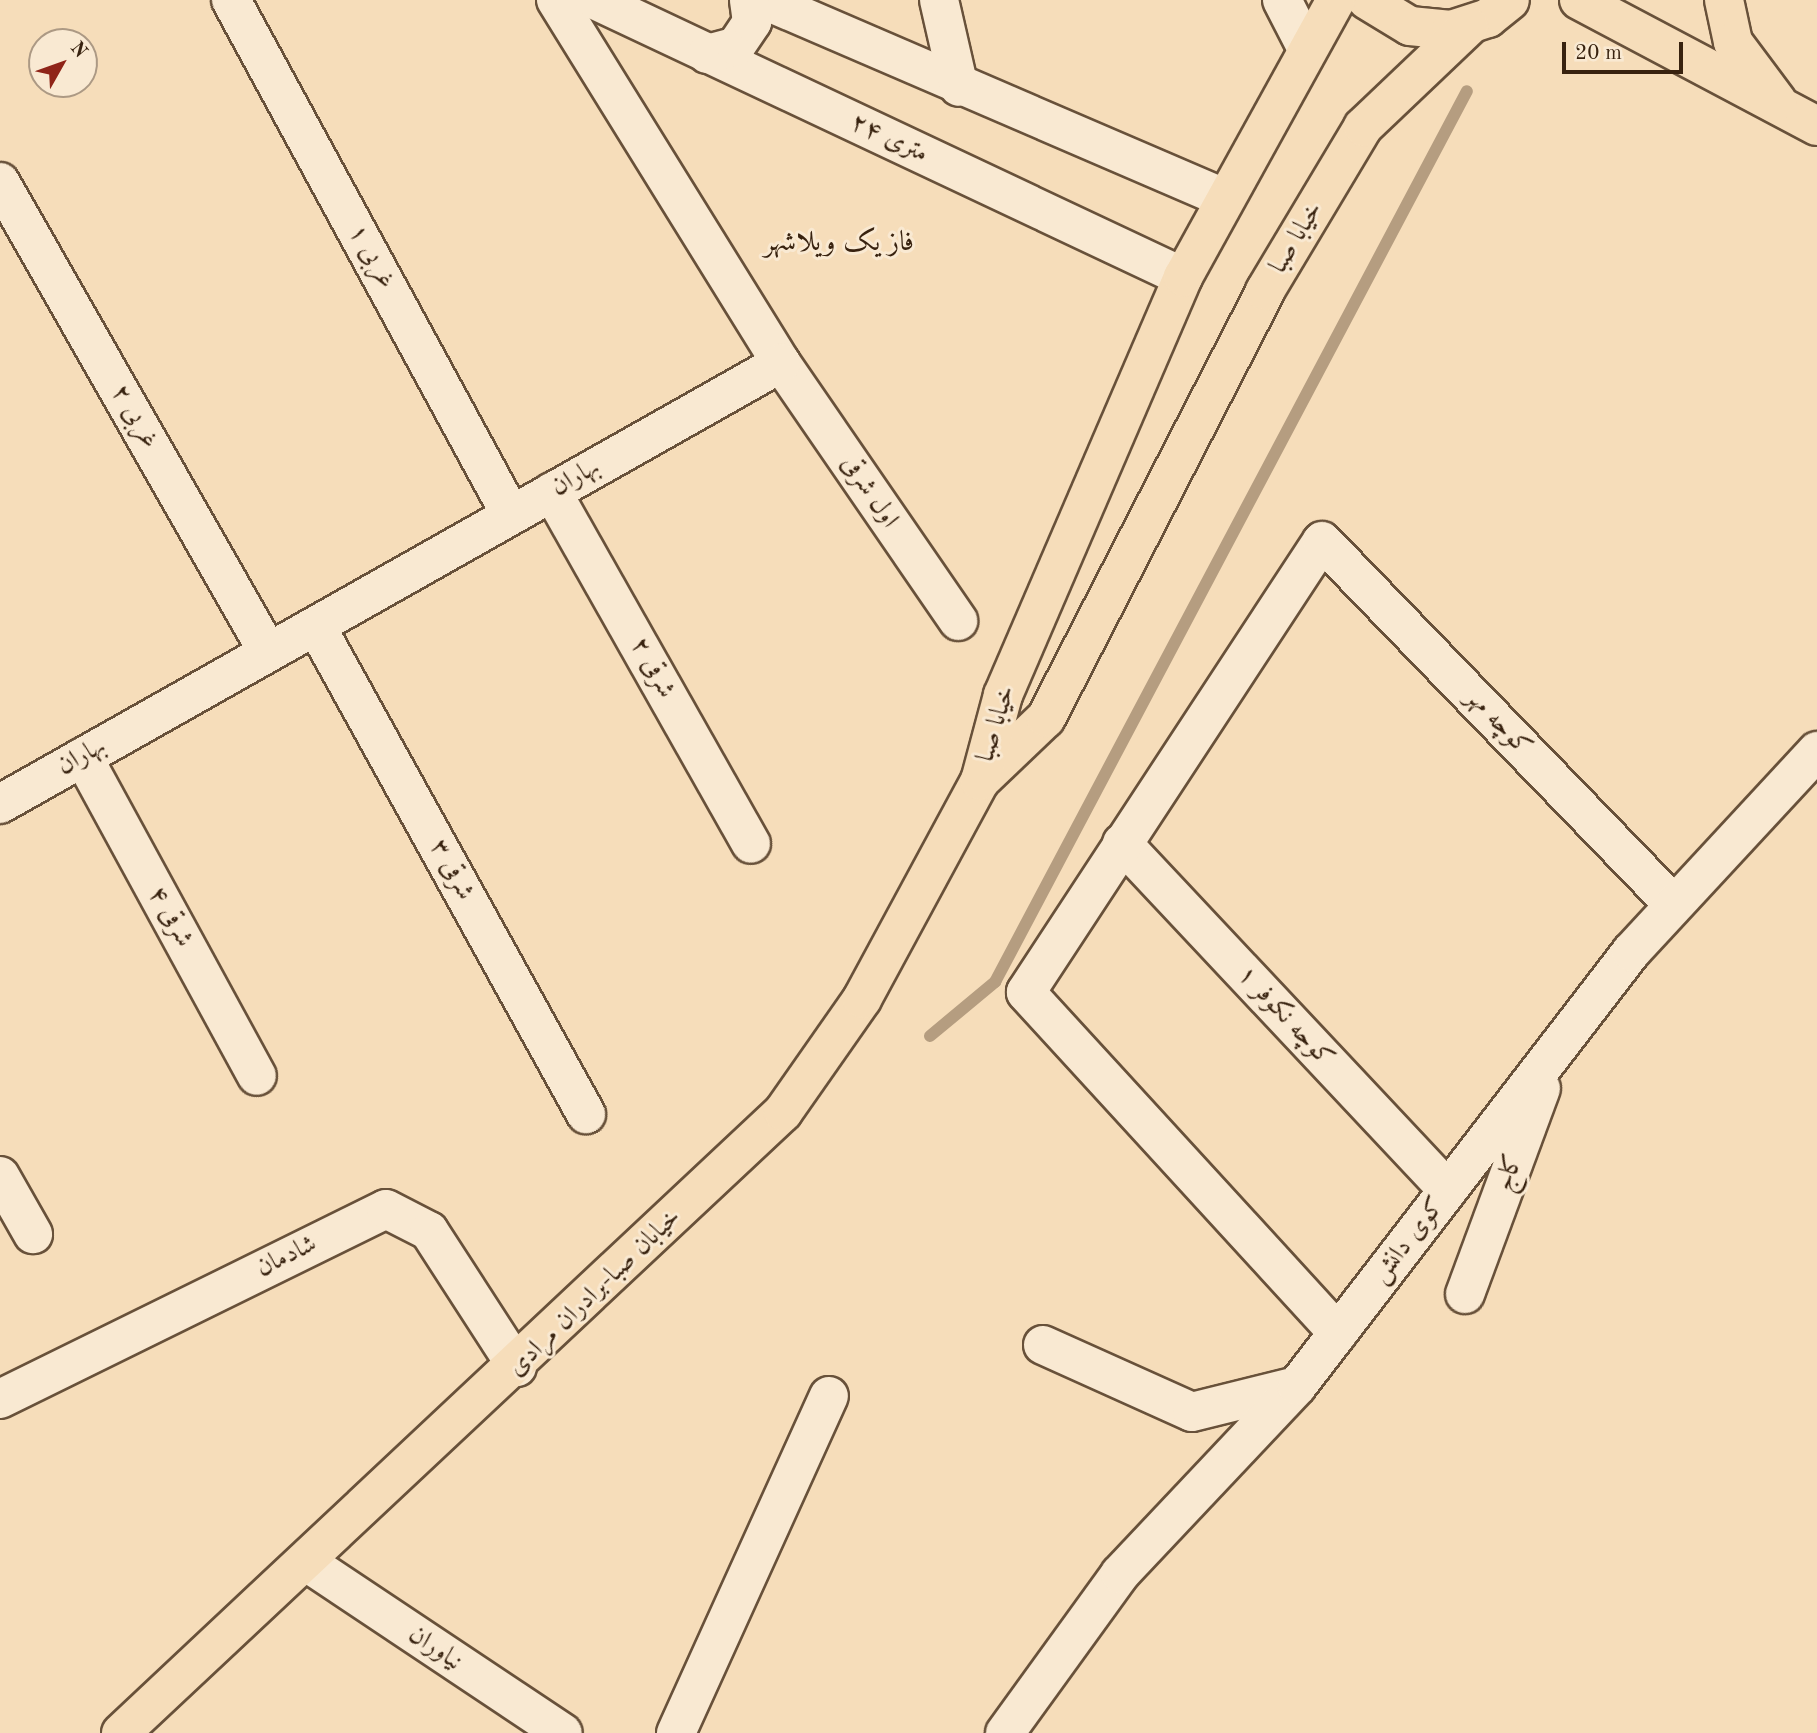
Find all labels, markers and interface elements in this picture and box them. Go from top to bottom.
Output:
north arrow [28,28,98,98]
scale bar [1565,28,1686,72]
text: N [66,39,90,62]
text: 20 m [1575,43,1622,64]
street label: ۲۴ متری [845,108,933,170]
street label: خیابا صبا [1264,197,1330,279]
street label: ۱ غربی [341,219,401,295]
district label: فاز یک ویلاشهر [764,226,914,260]
street label: ۲ غربی [103,380,165,454]
street label: اول شرقی [833,450,905,534]
street label: بهاران [546,452,606,504]
street label: ۲ شرقی [623,632,681,704]
street label: خیابا صبا [971,682,1023,766]
street label: کوچه مهر [1458,683,1538,763]
street label: بهاران [52,731,112,783]
street label: ۳ شرقی [422,834,480,906]
street label: ۴ شرقی [141,881,199,953]
street label: کوچه نکوفر ۱ [1230,960,1340,1074]
street label: کاج [1489,1150,1531,1196]
street label: کوی دانش [1366,1191,1452,1291]
street label: خیابان صبا-برادران مرادی [502,1202,688,1384]
street label: شادمان [252,1229,322,1285]
street label: نیاوران [402,1620,468,1678]

